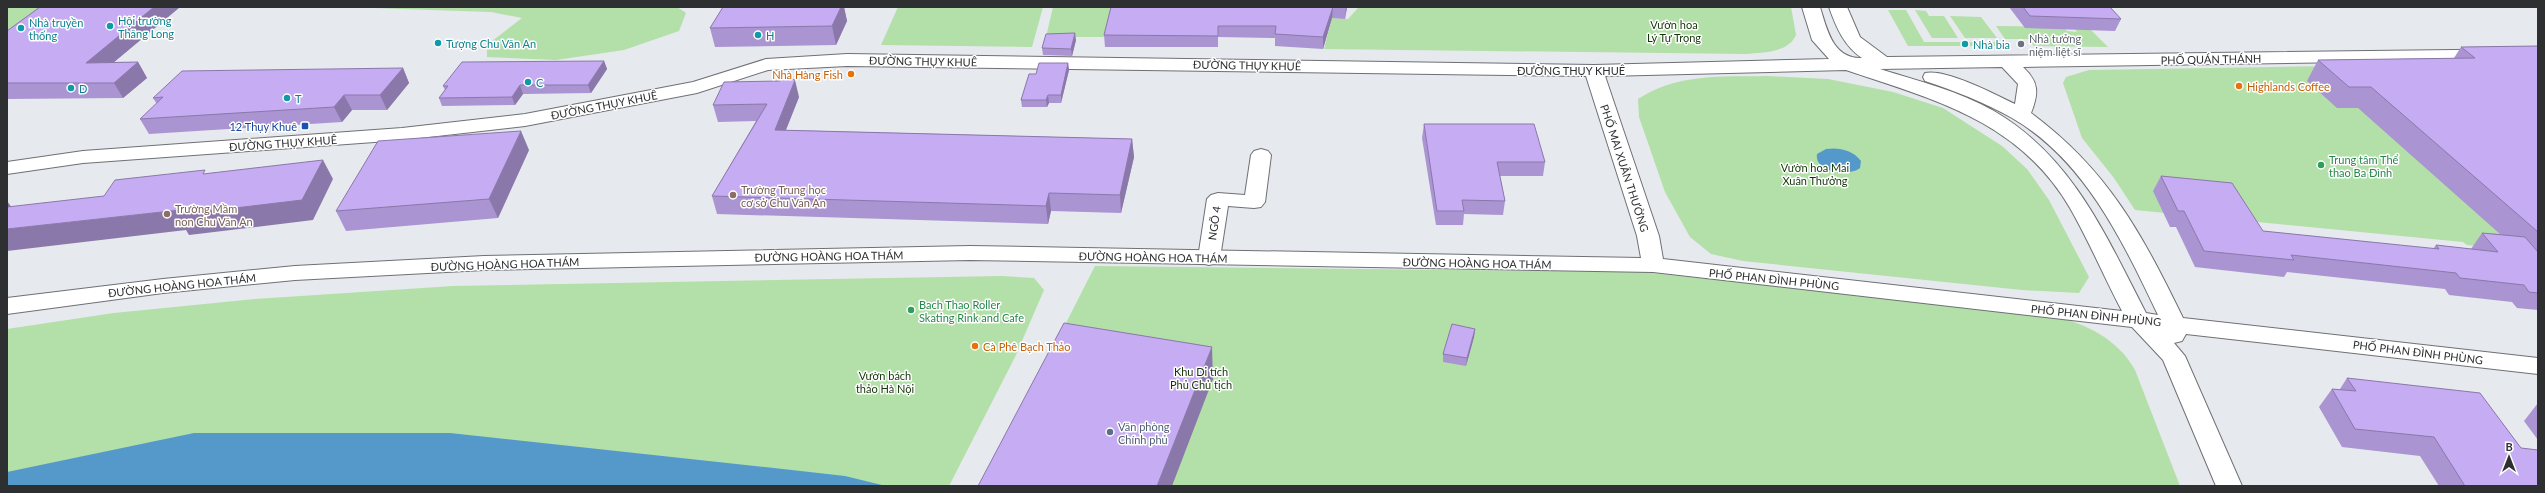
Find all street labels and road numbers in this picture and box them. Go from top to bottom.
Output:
street label: PHỐ QUÁN THÁNH [2160,51,2262,66]
street label: ĐƯỜNG THỤY KHUÊ [869,54,977,68]
street label: ĐƯỜNG THỤY KHUÊ [1193,58,1301,72]
street label: ĐƯỜNG THỤY KHUÊ [1517,64,1625,77]
street label: ĐƯỜNG THỤY KHUÊ [550,88,658,122]
street label: PHỐ MAI XUÂN THƯỞNG [1598,102,1653,233]
street label: ĐƯỜNG THỤY KHUÊ [229,133,337,153]
street label: NGÕ 4 [1205,204,1223,241]
street label: ĐƯỜNG HOÀNG HOA THÁM [754,248,904,264]
street label: ĐƯỜNG HOÀNG HOA THÁM [1078,249,1228,265]
street label: ĐƯỜNG HOÀNG HOA THÁM [430,255,580,273]
street label: ĐƯỜNG HOÀNG HOA THÁM [1402,255,1552,271]
street label: PHỐ PHAN ĐÌNH PHÙNG [1708,265,1840,292]
street label: ĐƯỜNG HOÀNG HOA THÁM [107,271,257,299]
street label: PHỐ PHAN ĐÌNH PHÙNG [2030,301,2162,328]
street label: PHỐ PHAN ĐÌNH PHÙNG [2352,337,2484,366]

